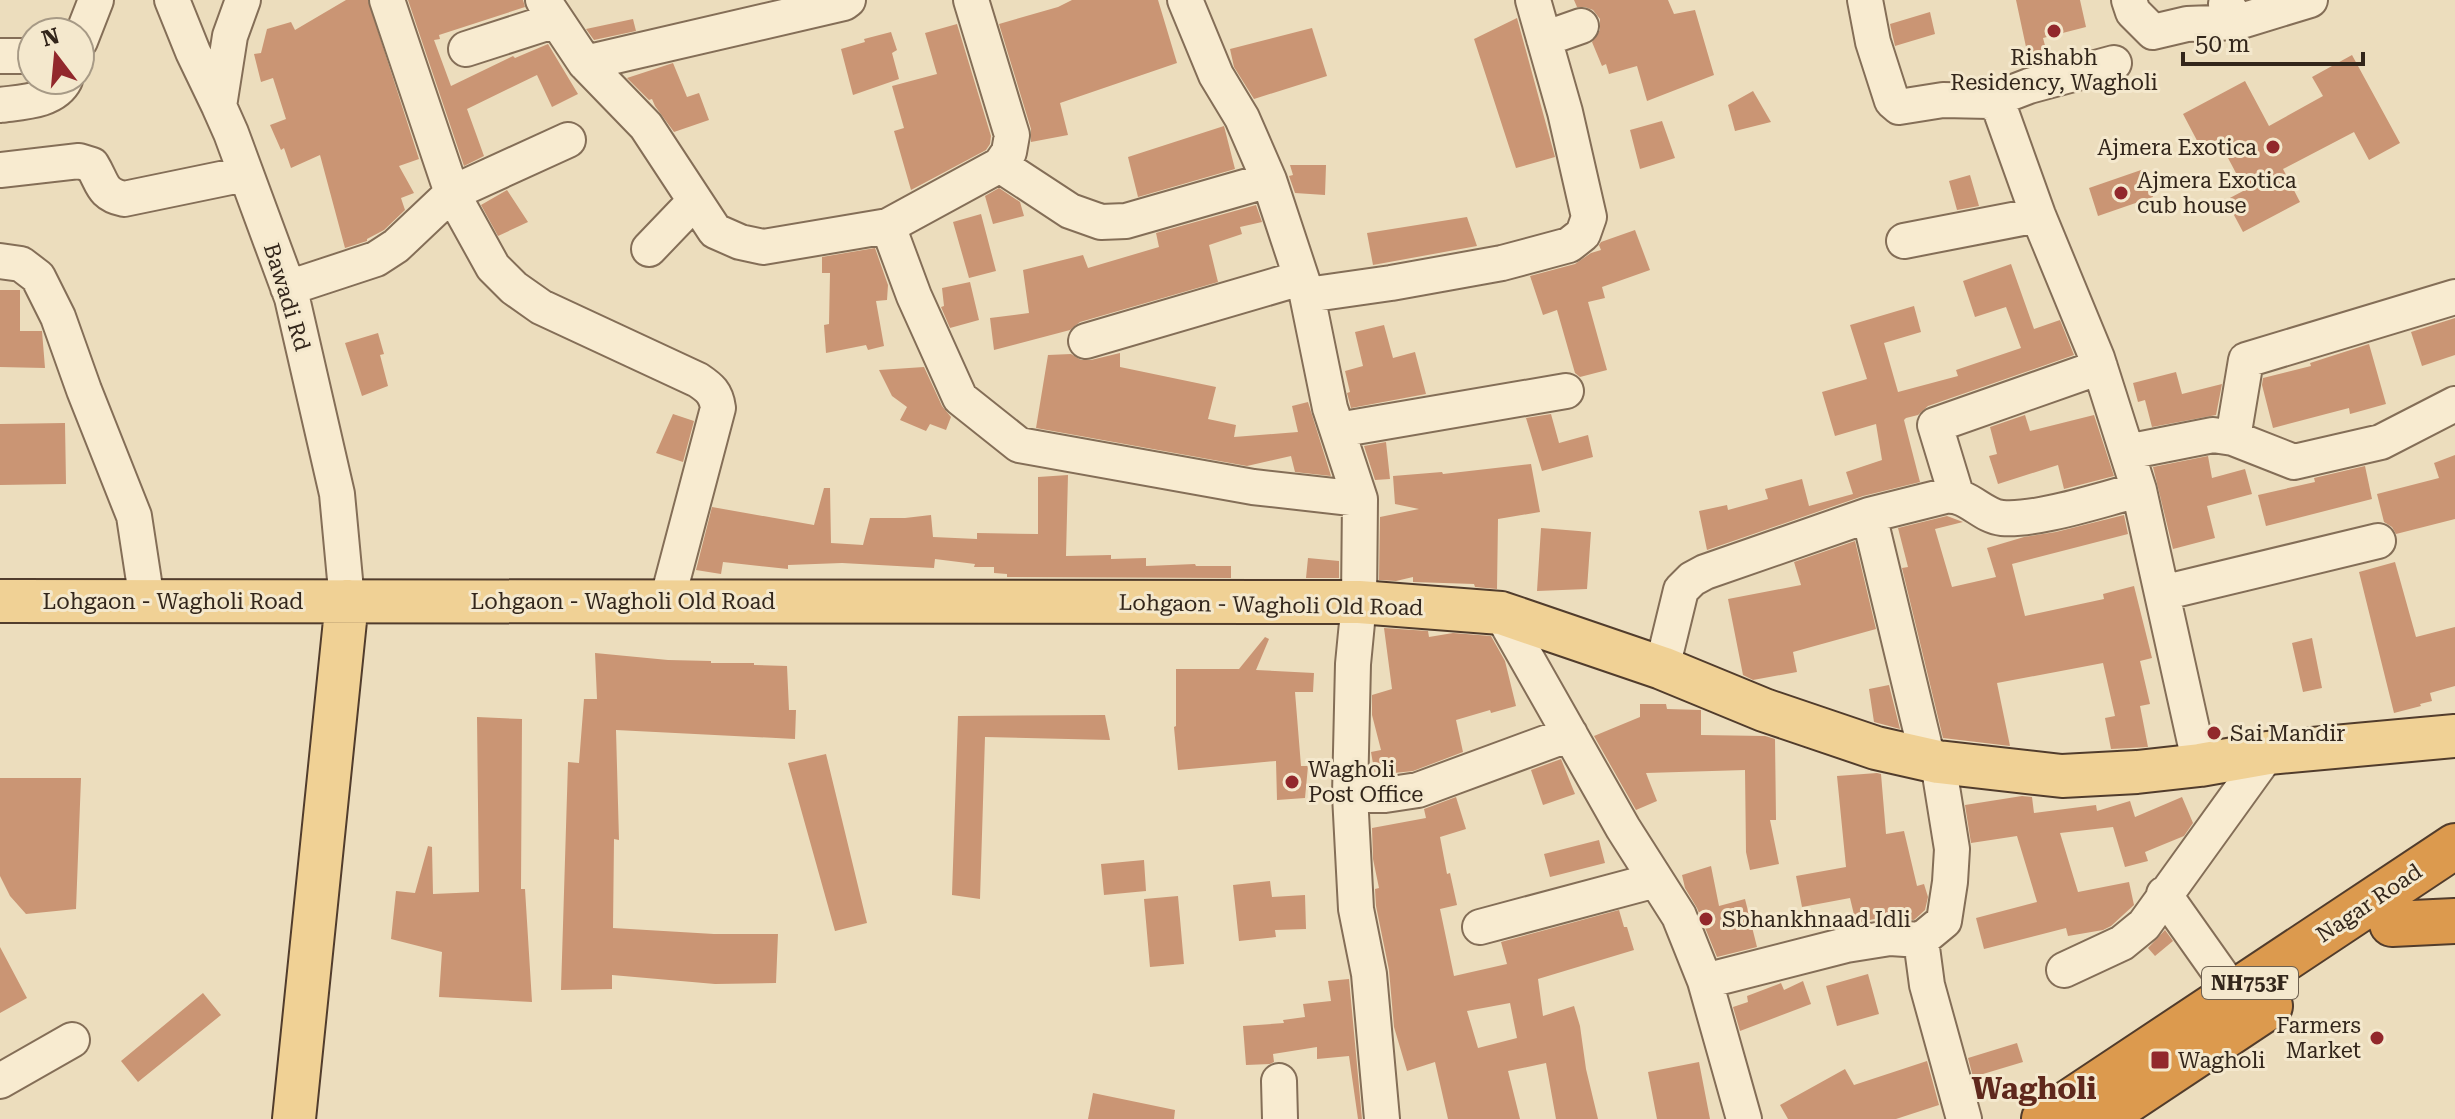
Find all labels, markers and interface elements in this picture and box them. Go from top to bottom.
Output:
north arrow [16,16,96,96]
scale bar [2183,16,2363,66]
marker: Rishabh Residency, Wagholi [2045,22,2063,40]
text: N [39,23,62,52]
text: 50 m [2195,30,2250,58]
place label: Rishabh Residency, Wagholi [1950,45,2158,95]
place label: Ajmera Exotica [2097,135,2257,160]
marker: Ajmera Exotica [2264,138,2282,156]
place label: Ajmera Exotica cub house [2137,168,2297,218]
marker: Ajmera Exotica cub house [2112,184,2130,202]
street label: Bawadi Rd [259,240,315,354]
street label: Lohgaon - Wagholi Road [43,589,303,614]
street label: Lohgaon - Wagholi Old Road [471,589,775,614]
street label: Lohgaon - Wagholi Old Road [1118,590,1424,620]
place label: Sai Mandir [2230,721,2345,746]
marker: Sai Mandir [2205,724,2223,742]
place label: Wagholi Post Office [1308,757,1423,807]
marker: Wagholi Post Office [1283,773,1301,791]
street label: Nagar Road [2311,859,2427,947]
place label: Sbhankhnaad Idli [1722,907,1911,932]
marker: Sbhankhnaad Idli [1697,910,1715,928]
road number: NH753F [2202,967,2298,999]
place label: Farmers Market [2276,1013,2361,1063]
marker: Farmers Market [2368,1029,2386,1047]
place label: Wagholi [2178,1048,2265,1073]
marker: Wagholi [2149,1049,2171,1071]
district label: Wagholi [1972,1071,2096,1106]

